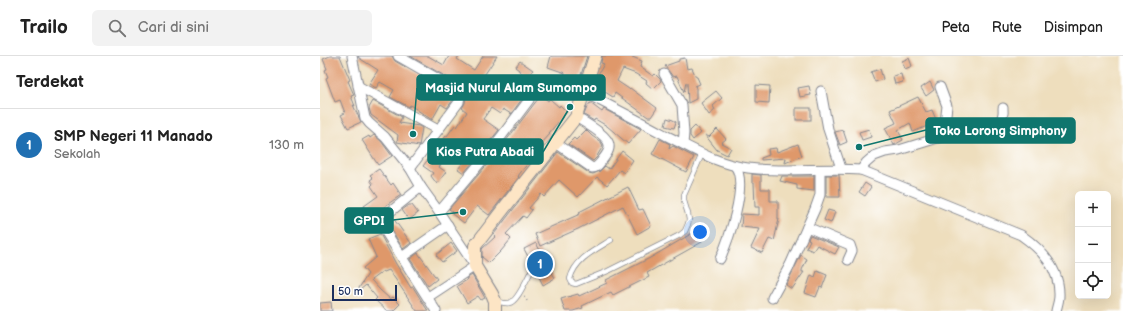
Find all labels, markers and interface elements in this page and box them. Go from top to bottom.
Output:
search box [92,10,372,46]
text: Trailo [20,16,68,39]
icon: search [106,17,128,39]
text: Cari di sini [138,18,209,37]
text: Peta [941,19,970,36]
text: Rute [992,19,1022,36]
text: Disimpan [1044,19,1103,36]
text: Terdekat [16,72,84,92]
callout: Masjid Nurul Alam Sumompo [417,75,605,100]
text: Masjid Nurul Alam Sumompo [425,80,597,96]
callout: Toko Lorong Simphony [926,118,1075,143]
text: Toko Lorong Simphony [933,123,1067,139]
text: SMP Negeri 11 Manado [54,127,213,146]
text: 1 [26,137,32,153]
text: 130 m [269,137,304,153]
callout: Kios Putra Abadi [428,139,543,164]
text: Kios Putra Abadi [436,144,534,160]
text: Sekolah [54,146,100,162]
map controls [1075,191,1111,299]
button: + [1075,191,1111,227]
callout: GPDI [345,208,393,233]
text: GPDI [353,213,385,229]
your location [690,222,710,242]
button: − [1075,227,1111,263]
pin: 1 [527,249,553,279]
button: locate [1075,263,1111,299]
scale bar [332,283,397,302]
text: 50 m [338,285,363,298]

